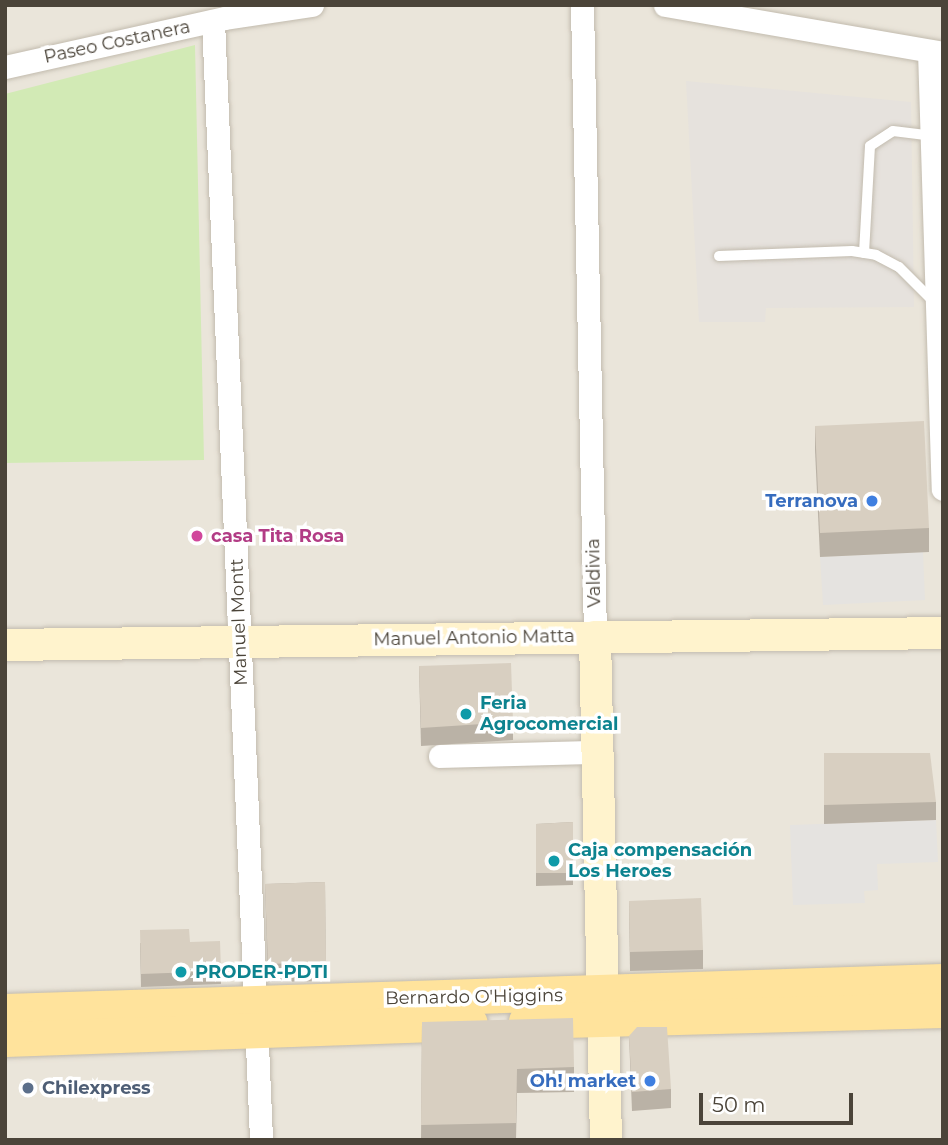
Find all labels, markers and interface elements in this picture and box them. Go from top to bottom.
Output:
street label: Paseo Costanera [42,16,192,68]
place label: Terranova [765,490,858,512]
marker: Terranova [864,493,880,509]
place label: casa Tita Rosa [211,525,344,547]
marker: casa Tita Rosa [189,528,205,544]
street label: Valdivia [583,538,605,608]
street label: Manuel Montt [226,558,252,686]
street label: Manuel Antonio Matta [373,625,575,651]
place label: Feria Agrocomercial [480,693,618,736]
marker: Feria Agrocomercial [458,706,474,722]
place label: Caja compensación Los Heroes [568,840,752,882]
marker: Caja compensación Los Heroes [546,853,562,869]
place label: PRODER-PDTI [195,961,328,983]
marker: PRODER-PDTI [173,964,189,980]
street label: Bernardo O'Higgins [385,985,563,1009]
place label: Oh! market [530,1070,636,1092]
marker: Oh! market [642,1073,658,1089]
place label: Chilexpress [42,1077,151,1099]
scale bar [703,1078,857,1122]
marker: Chilexpress [20,1080,36,1096]
text: 50 m [712,1092,766,1117]

